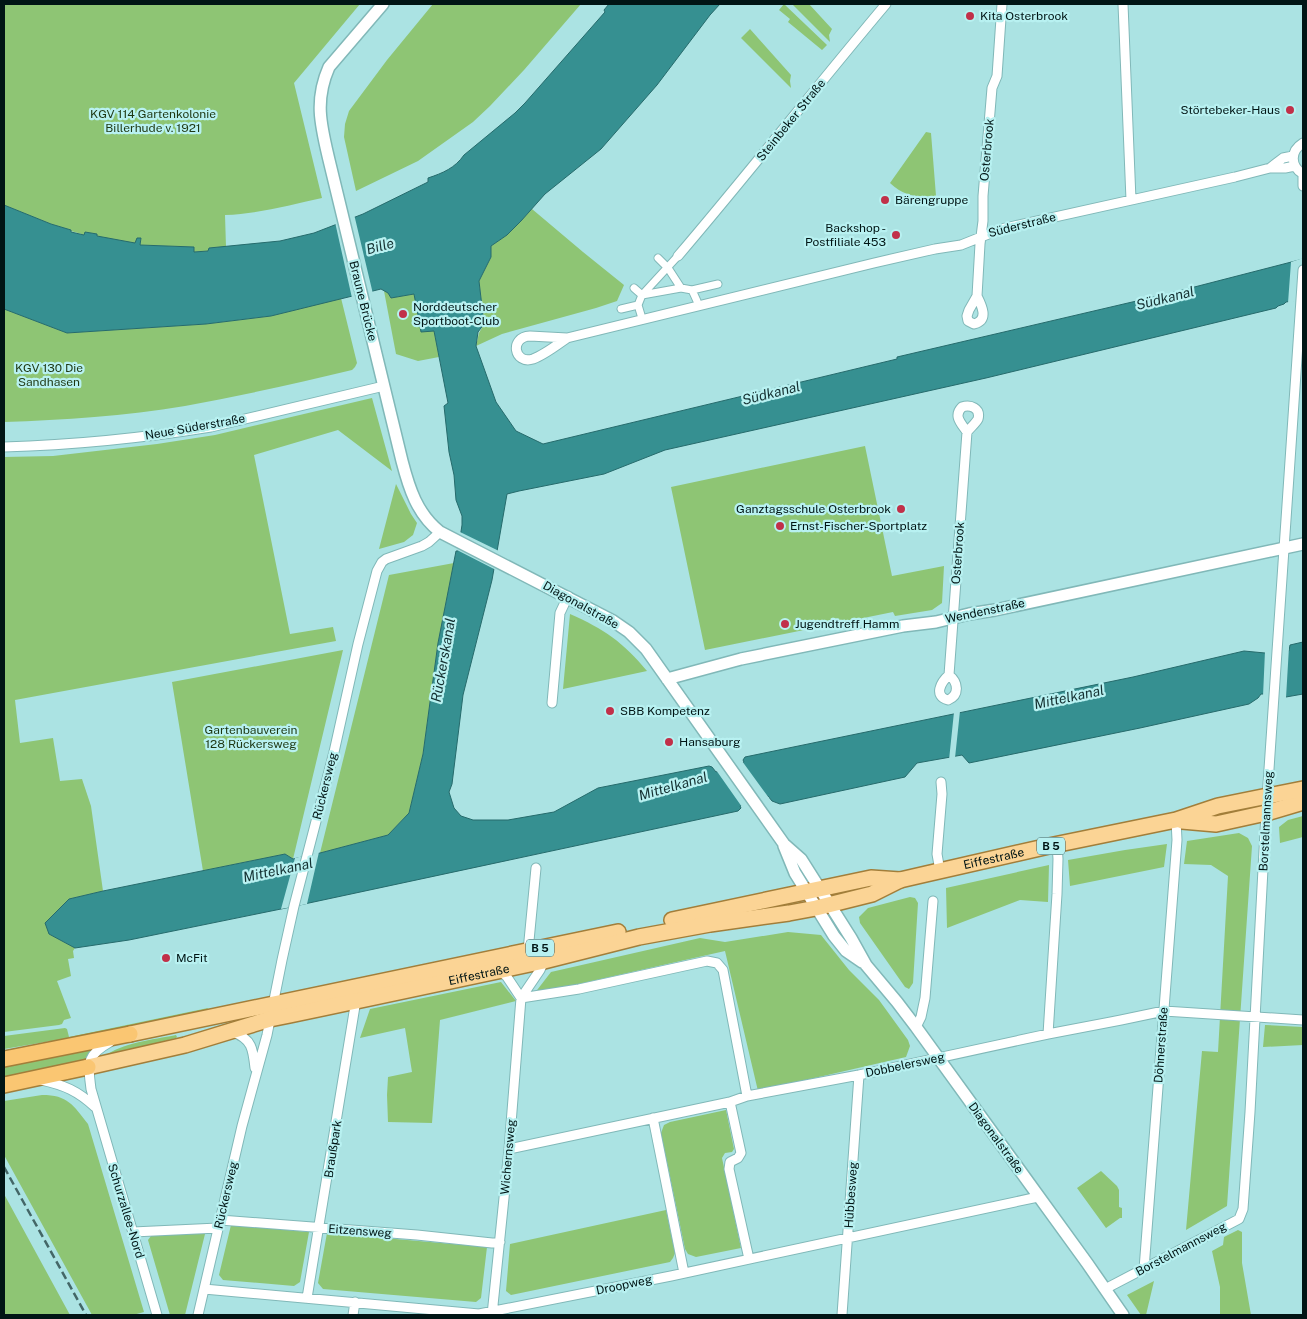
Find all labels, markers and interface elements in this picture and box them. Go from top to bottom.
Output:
place label: Kita Osterbrook [980,9,1068,23]
marker: Kita Osterbrook [964,10,976,22]
street label: Steinbeker Straße [754,76,828,164]
place label: Störtebeker-Haus [1180,103,1280,117]
marker: Störtebeker-Haus [1284,104,1296,116]
park label: KGV 114 Gartenkolonie Billerhude v. 1921 [90,107,216,135]
street label: Osterbrook [977,118,997,182]
place label: Bärengruppe [895,193,968,207]
marker: Bärengruppe [879,194,891,206]
street label: Süderstraße [987,210,1057,240]
place label: Backshop - Postfiliale 453 [805,221,886,249]
marker: Backshop - Postfiliale 453 [890,229,902,241]
water label: Bille [364,235,396,257]
street label: Braune Brücke [346,259,380,343]
water label: Südkanal [1134,283,1196,313]
place label: Norddeutscher Sportboot-Club [413,300,499,328]
marker: Norddeutscher Sportboot-Club [397,308,409,320]
park label: KGV 130 Die Sandhasen [15,361,83,389]
water label: Südkanal [740,378,802,408]
street label: Neue Süderstraße [144,411,246,443]
place label: Ganztagsschule Osterbrook [736,502,891,516]
marker: Ganztagsschule Osterbrook [895,503,907,515]
place label: Ernst-Fischer-Sportplatz [790,519,927,533]
marker: Ernst-Fischer-Sportplatz [774,520,786,532]
street label: Osterbrook [949,521,967,585]
street label: Diagonalstraße [541,578,622,632]
street label: Wendenstraße [944,596,1026,626]
water label: Rückerskanal [428,617,458,703]
place label: Jugendtreff Hamm [795,617,899,631]
marker: Jugendtreff Hamm [779,618,791,630]
water label: Mittelkanal [1033,682,1105,712]
place label: SBB Kompetenz [620,704,710,718]
marker: SBB Kompetenz [604,705,616,717]
park label: Gartenbauverein 128 Rückersweg [205,723,298,751]
place label: Hansaburg [679,735,741,749]
marker: Hansaburg [663,736,675,748]
street label: Rückersweg [310,751,340,821]
water label: Mittelkanal [637,769,709,803]
street label: Borstelmannsweg [1256,770,1276,872]
road number: B 5 [1037,838,1065,854]
street label: Eiffestraße [962,845,1026,872]
water label: Mittelkanal [242,855,314,885]
road number: B 5 [526,940,554,956]
place label: McFit [176,951,208,965]
marker: McFit [160,952,172,964]
street label: Eiffestraße [447,961,511,988]
street label: Döhnerstraße [1151,1006,1171,1083]
street label: Dobbelersweg [864,1050,946,1080]
street label: Diagonalstraße [965,1100,1027,1176]
street label: Braußpark [322,1119,345,1179]
street label: Wichernsweg [498,1119,518,1195]
street label: Rückersweg [211,1160,241,1230]
street label: Hübbesweg [842,1161,860,1229]
street label: Schurzallee-Nord [105,1162,147,1260]
street label: Borstelmannsweg [1133,1219,1229,1279]
street label: Eitzensweg [328,1222,392,1240]
street label: Droopweg [595,1272,653,1298]

